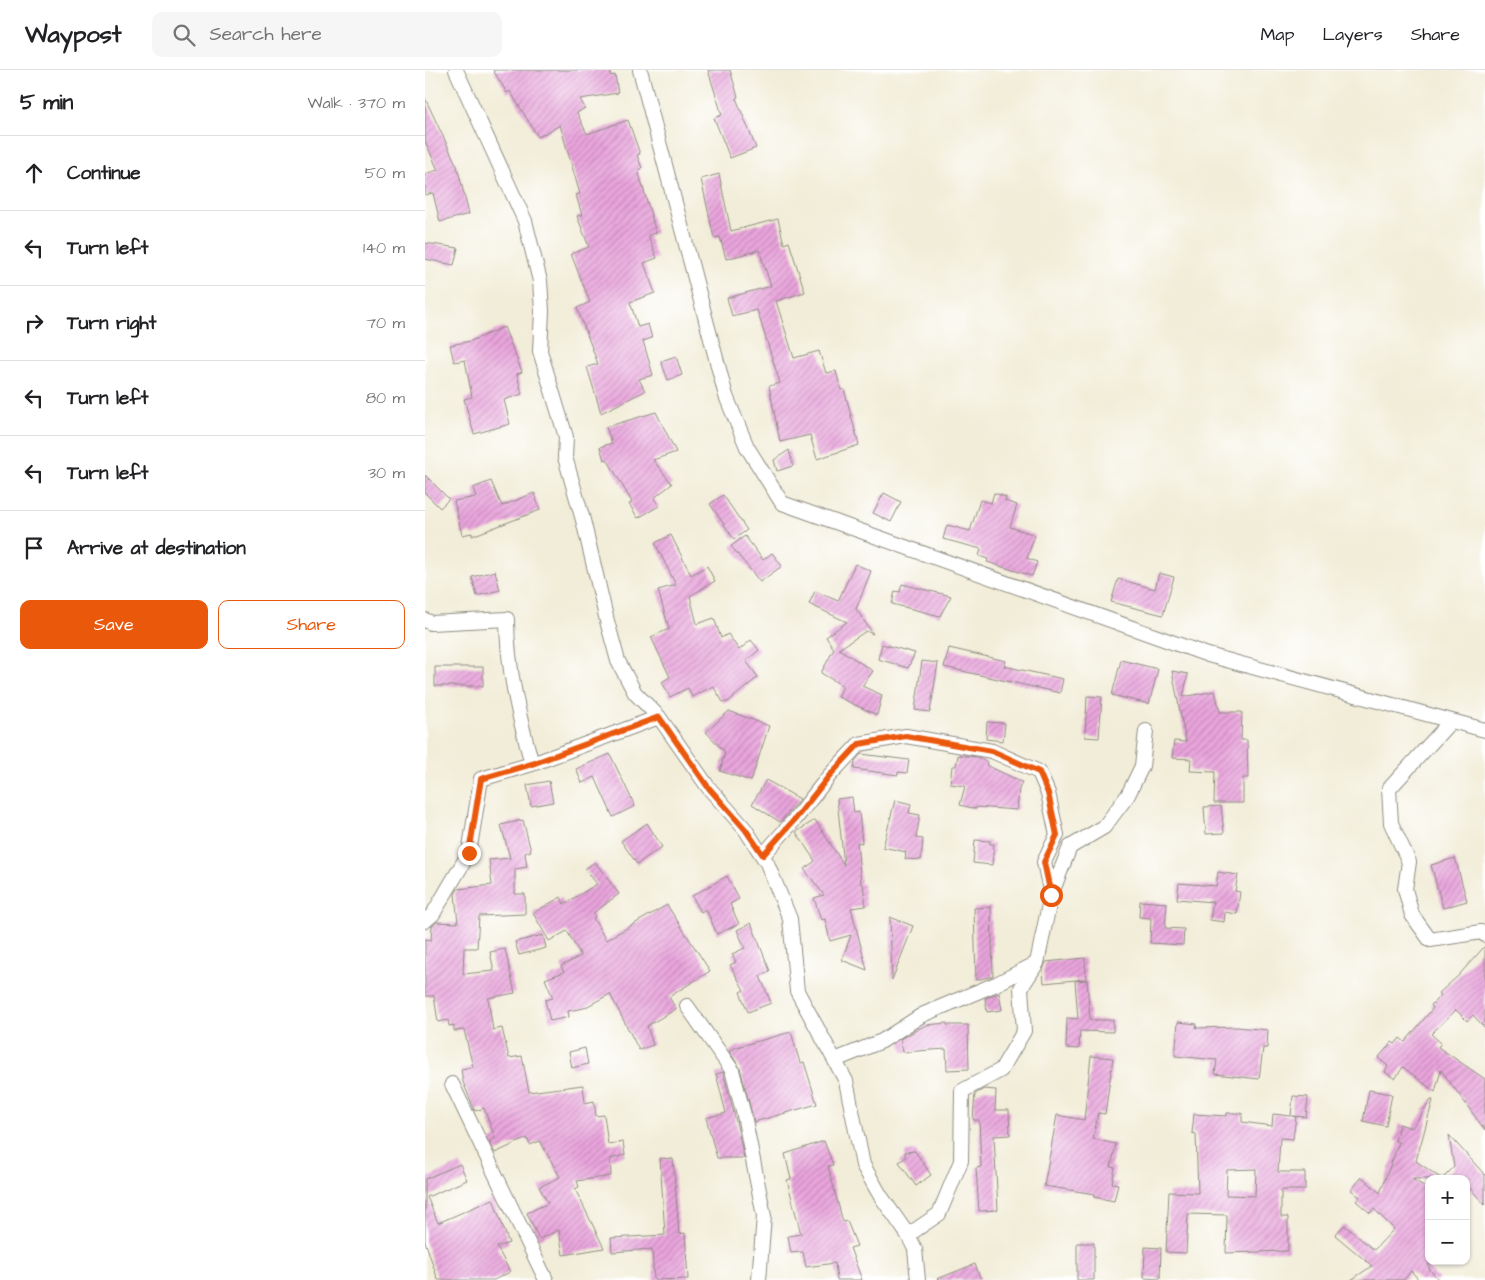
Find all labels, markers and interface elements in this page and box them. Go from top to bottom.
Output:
search box [152,12,502,57]
text: Waypost [25,18,122,52]
icon: search [170,21,198,49]
text: Search here [210,21,322,48]
text: Map [1260,22,1294,47]
text: Layers [1322,22,1383,47]
text: Share [1411,22,1460,47]
text: 5 min [20,88,73,117]
text: Walk · 370 m [307,92,405,114]
icon: ahead [20,159,48,187]
text: Continue [67,160,141,187]
text: 50 m [365,162,405,184]
icon: left [20,234,48,262]
text: Turn left [67,235,148,262]
text: 140 m [363,237,405,259]
icon: right [20,309,48,337]
text: Turn right [67,310,156,337]
text: 70 m [366,312,405,334]
icon: left [20,384,48,412]
text: Turn left [67,385,148,412]
text: 80 m [366,387,405,409]
icon: left [20,459,48,487]
text: Turn left [67,460,148,487]
text: 30 m [368,462,405,484]
icon: arrive [20,534,48,562]
text: Arrive at destination [67,535,246,562]
button: Save [20,600,208,649]
button: Share [218,600,405,649]
route end [458,842,481,865]
route start [1040,884,1063,907]
map controls [1425,1175,1470,1265]
button: + [1425,1175,1470,1220]
button: − [1425,1220,1470,1265]

